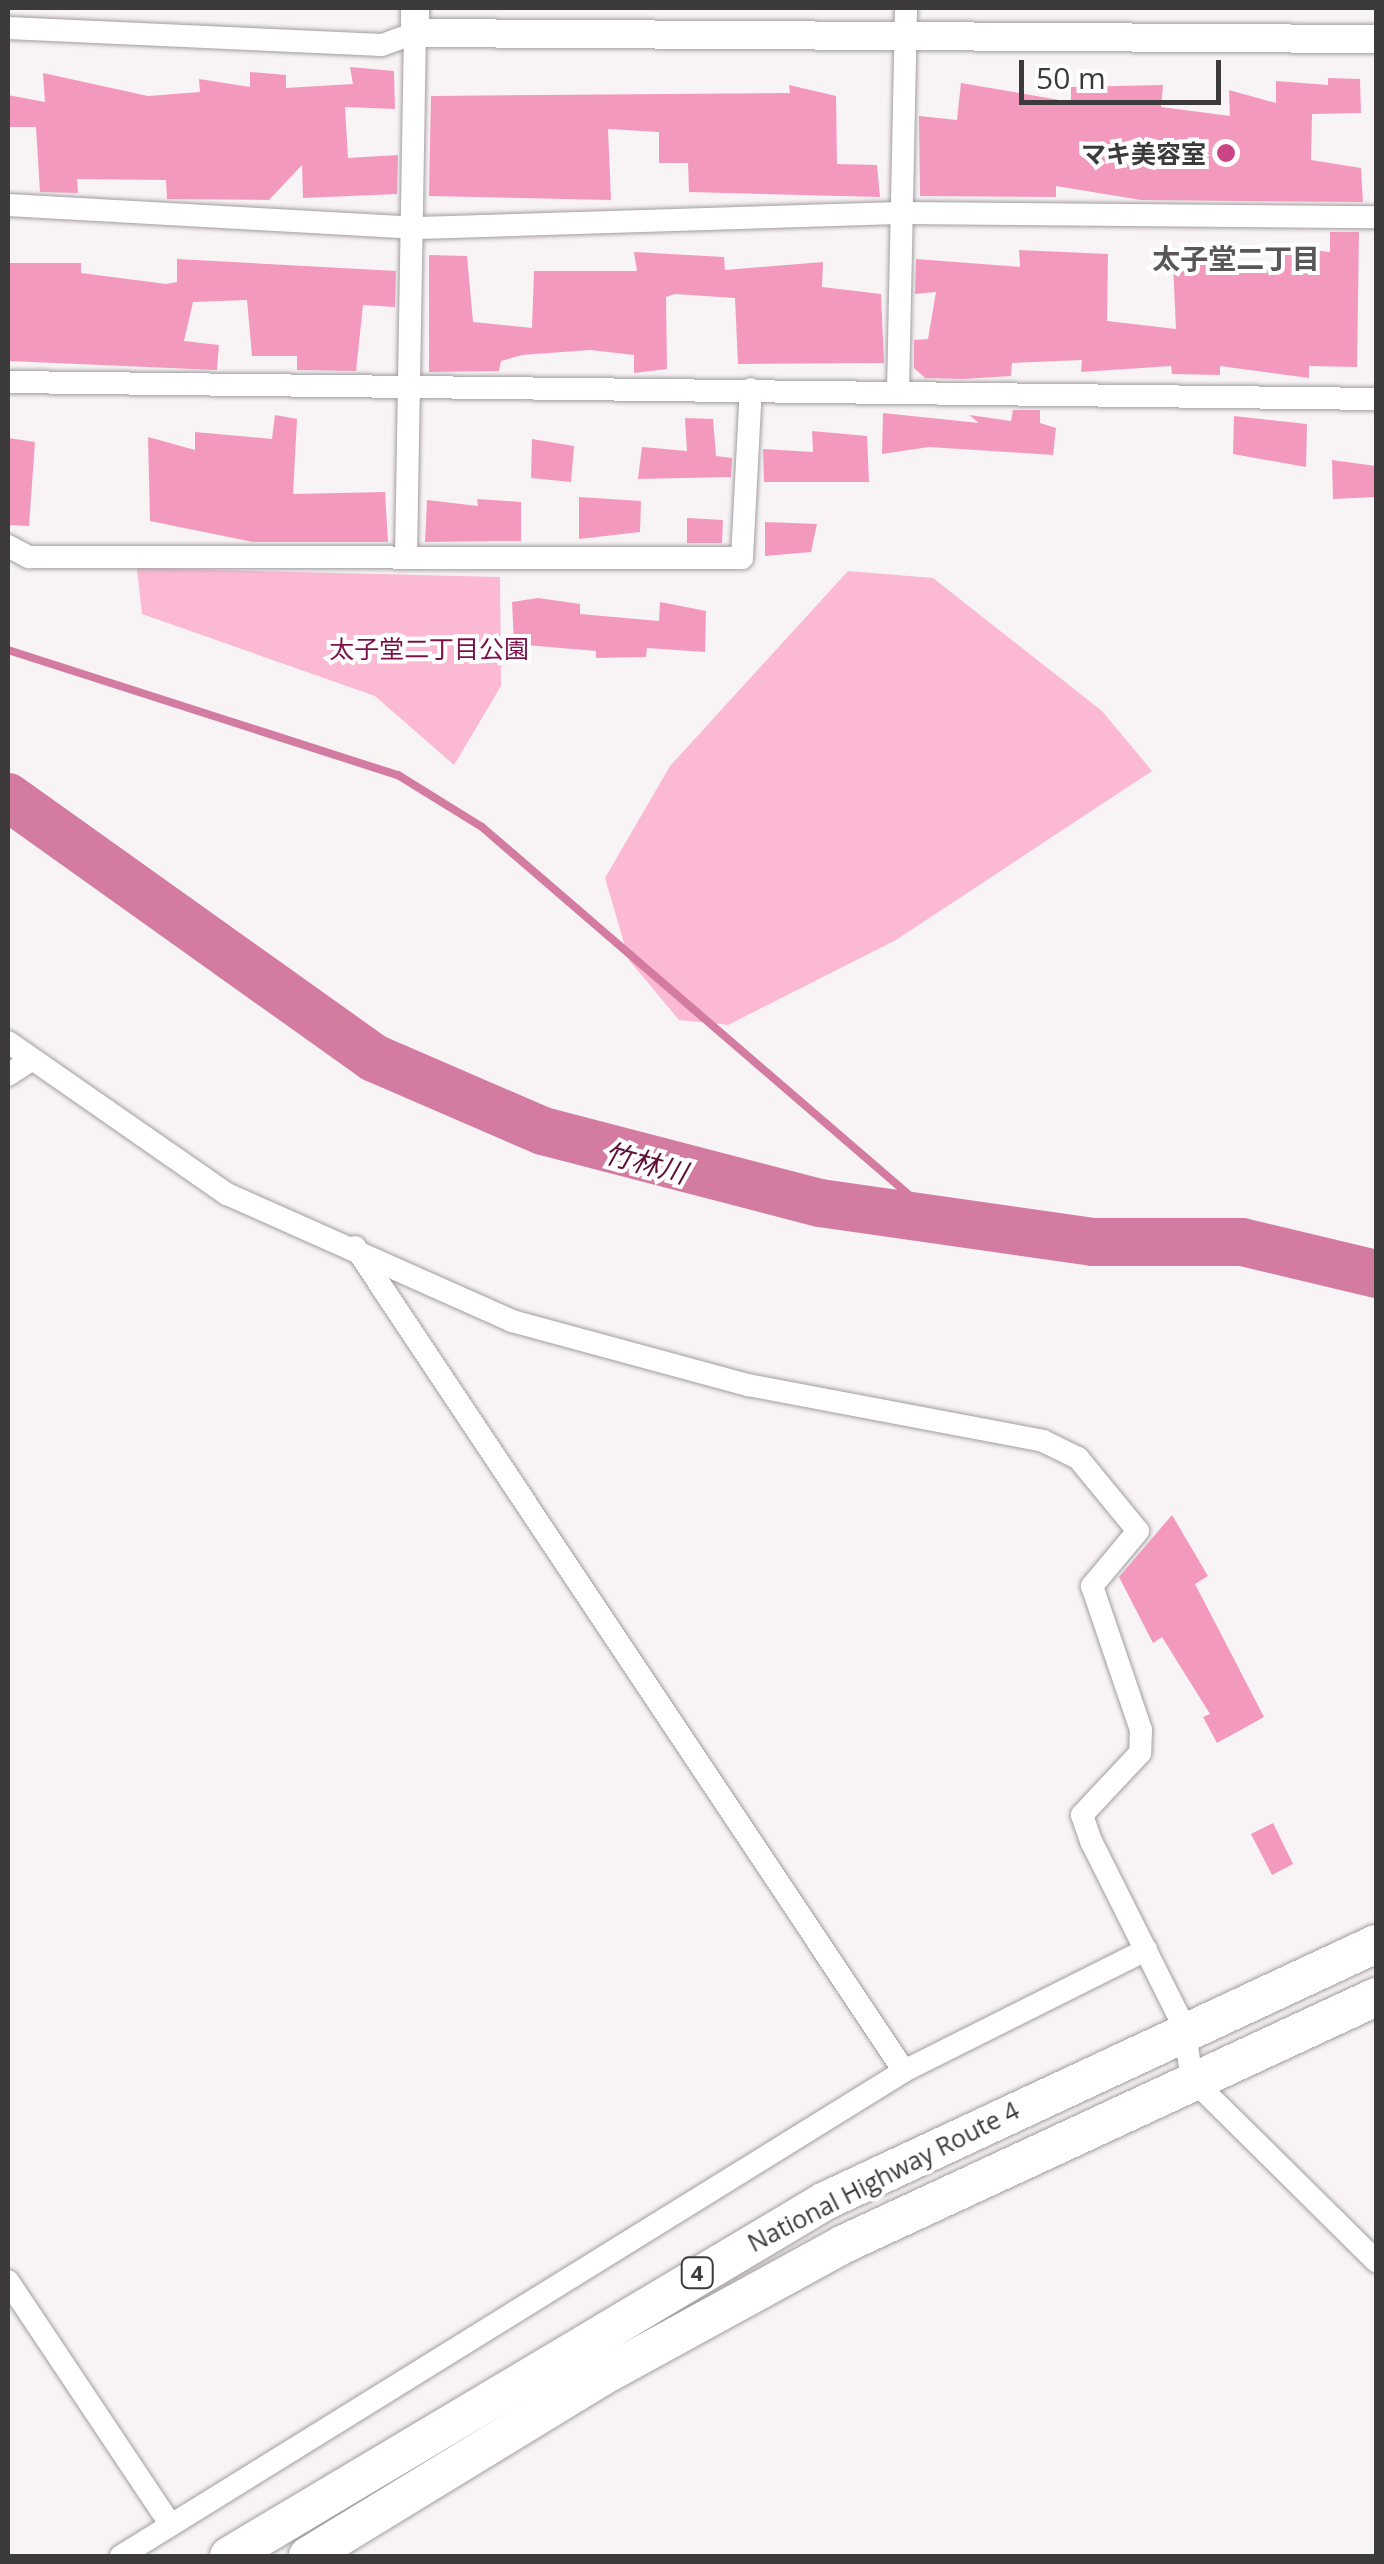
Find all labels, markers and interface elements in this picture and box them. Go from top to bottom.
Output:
scale bar [1024,40,1226,102]
text: 50 m [1036,57,1106,98]
place label: マキ美容室 [1081,138,1206,168]
marker: マキ美容室 [1215,142,1237,164]
district label: 太子堂二丁目 [1152,241,1320,275]
park label: 太子堂二丁目公園 [329,633,529,663]
water label: 竹林川 [601,1135,691,1189]
street label: National Highway Route 4 [742,2094,1024,2258]
road number: 4 [680,2256,714,2290]

